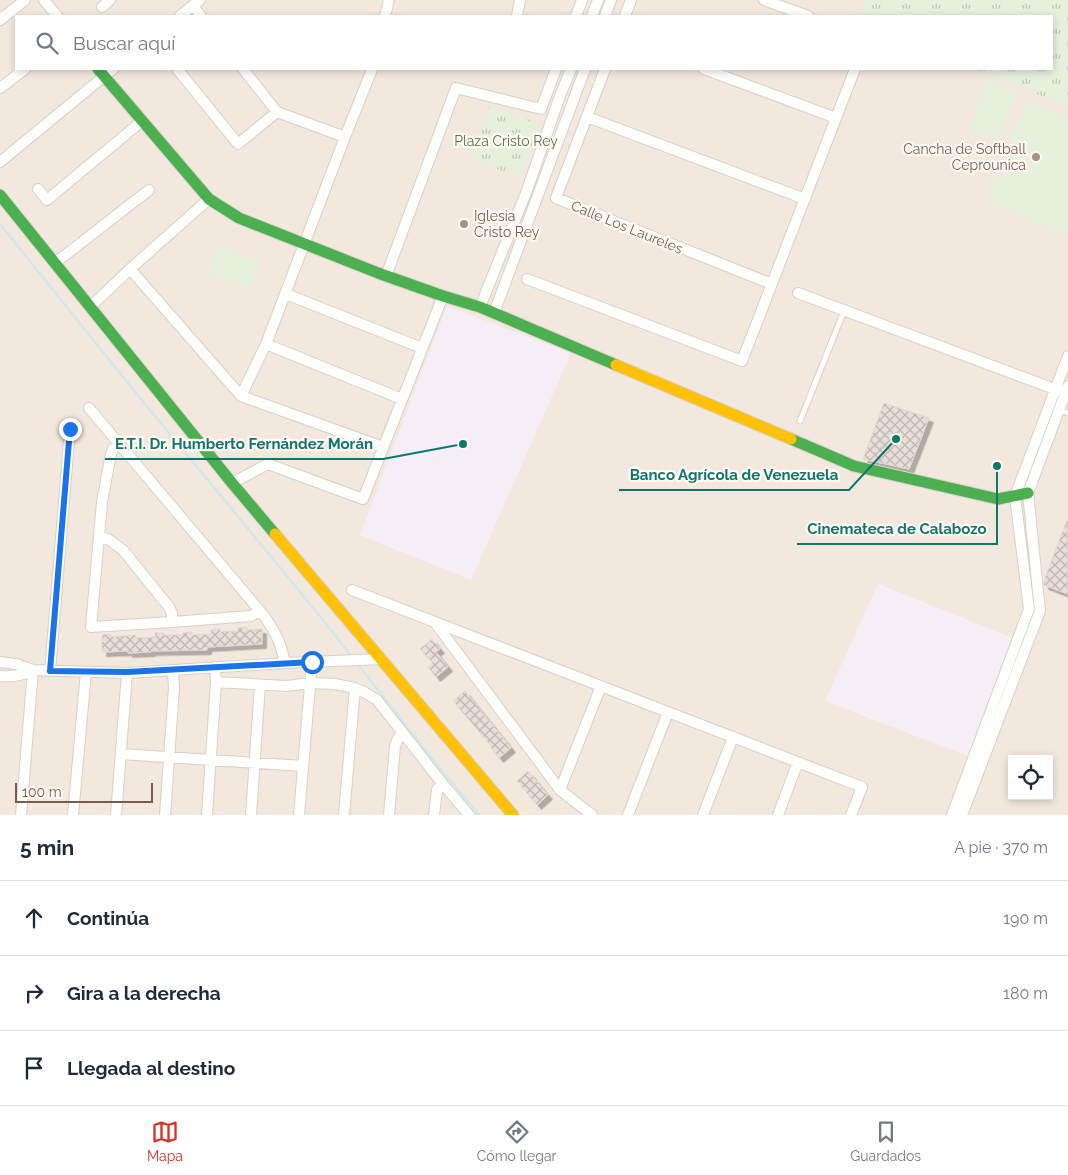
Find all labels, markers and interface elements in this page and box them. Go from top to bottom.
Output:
search box [15,15,1053,70]
icon: search [33,29,61,57]
text: Buscar aquí [73,32,175,54]
park label: Plaza Cristo Rey [454,133,558,149]
place label: Cancha de Softball Ceprounica [903,141,1026,173]
marker: Cancha de Softball Ceprounica [1030,151,1042,163]
street label: Calle Los Laureles [569,197,685,257]
place label: Iglesia Cristo Rey [474,208,540,240]
marker: Iglesia Cristo Rey [458,218,470,230]
route end [59,418,82,441]
callout: E.T.I. Dr. Humberto Fernández Morán [105,429,383,459]
text: E.T.I. Dr. Humberto Fernández Morán [115,435,373,453]
callout: Banco Agrícola de Venezuela [619,460,849,490]
text: Banco Agrícola de Venezuela [630,466,839,484]
callout: Cinemateca de Calabozo [797,514,997,544]
text: Cinemateca de Calabozo [807,520,987,538]
route start [301,651,324,674]
map controls [1008,755,1053,800]
button: locate [1008,755,1053,800]
scale bar [15,780,152,803]
text: 100 m [22,784,62,800]
text: 5 min [20,835,74,860]
text: A pie · 370 m [954,838,1048,857]
icon: ahead [20,904,48,932]
text: Continúa [67,907,149,929]
text: 190 m [1003,909,1048,928]
icon: right [20,979,48,1007]
text: Gira a la derecha [67,982,221,1004]
text: 180 m [1003,984,1048,1003]
icon: arrive [20,1054,48,1082]
text: Llegada al destino [67,1057,235,1079]
tab: Mapa [147,1118,183,1164]
tab: Cómo llegar [477,1118,556,1164]
tab: Guardados [850,1118,921,1164]

